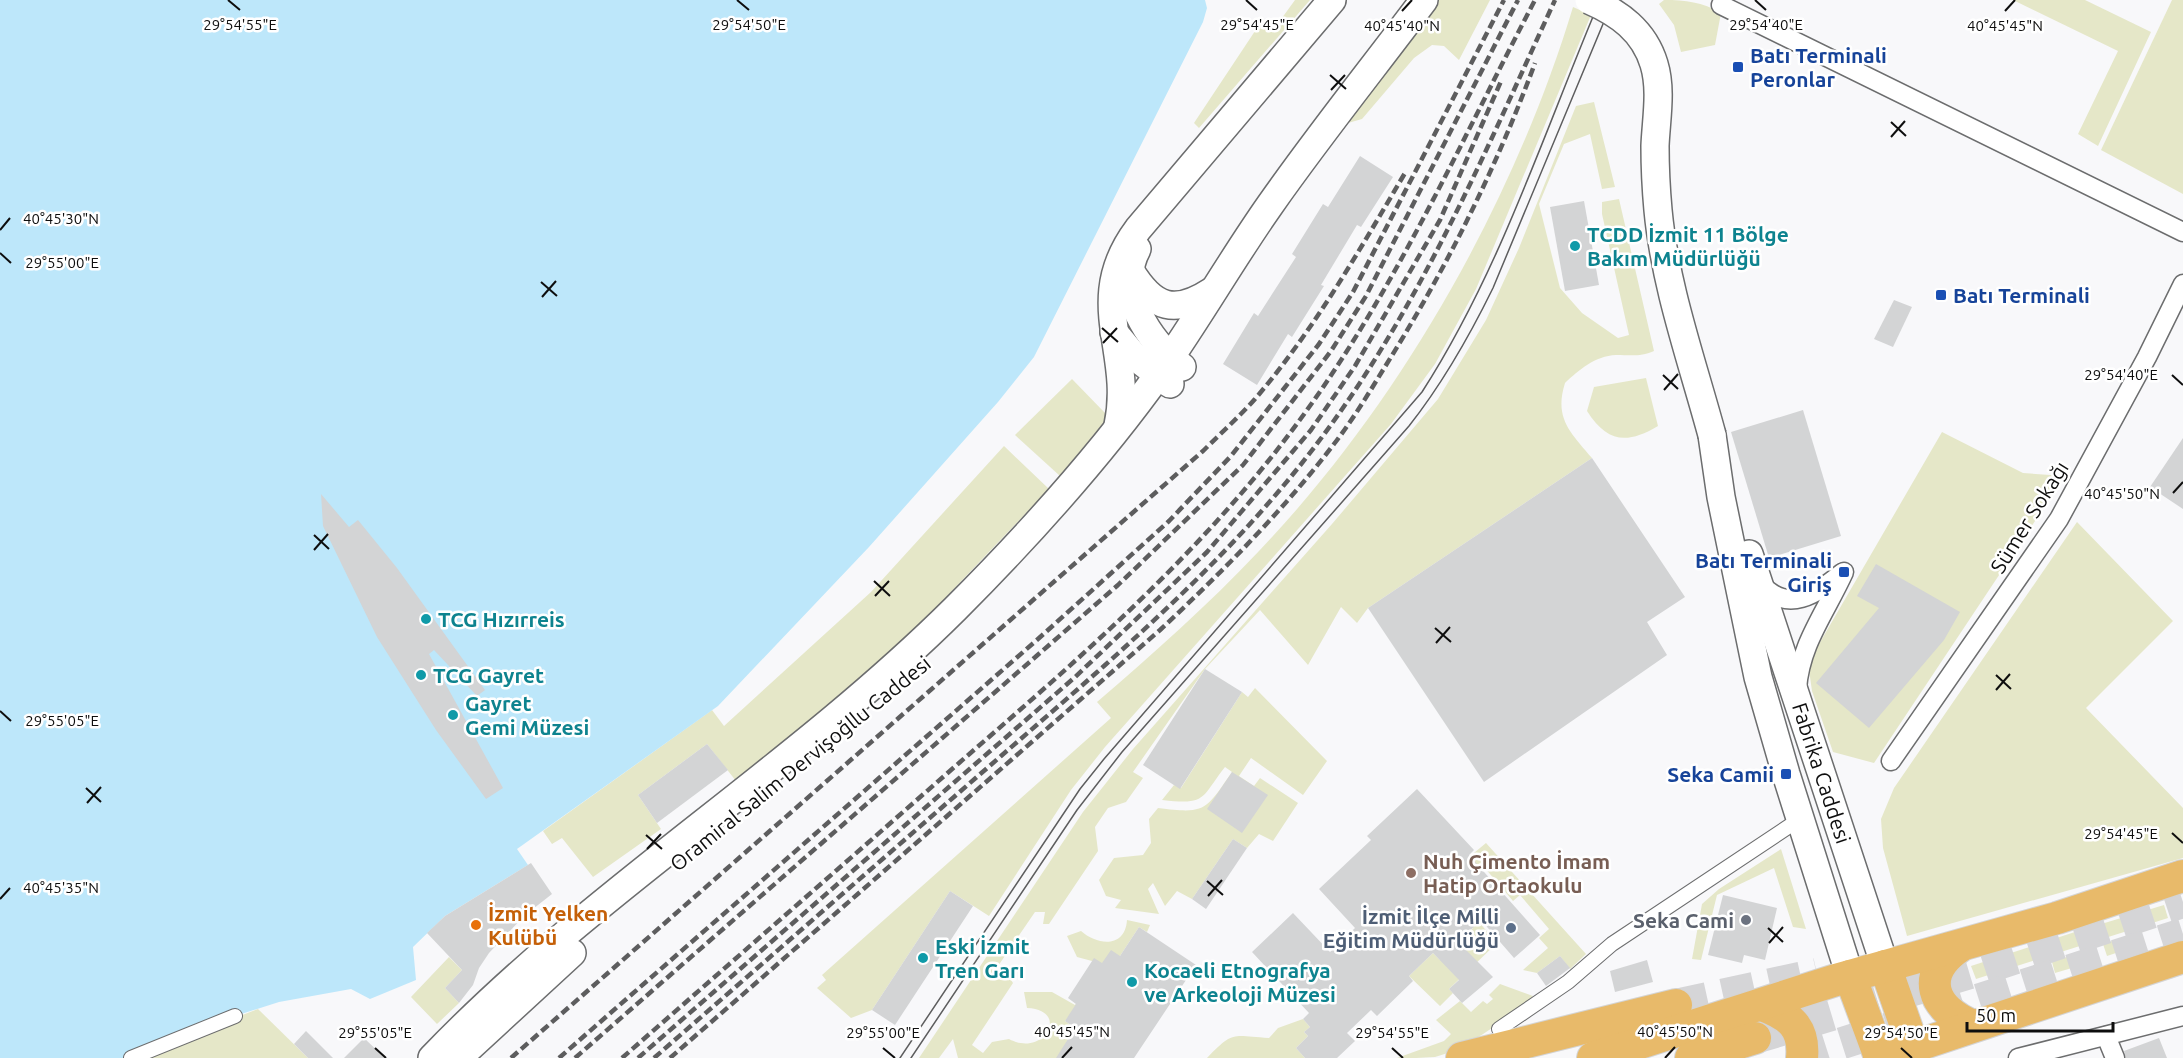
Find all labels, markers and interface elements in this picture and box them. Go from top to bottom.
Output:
text: 29°54'55"E [203,16,277,33]
text: 29°54'50"E [712,16,786,33]
text: 29°54'45"E [1220,16,1294,33]
text: 29°54'40"E [1729,16,1803,33]
text: 40°45'40"N [1364,17,1440,34]
text: 40°45'45"N [1967,17,2043,34]
place label: Batı Terminali Peronlar [1750,43,1887,91]
marker: Batı Terminali Peronlar [1731,60,1745,74]
text: 40°45'30"N [23,210,99,227]
place label: TCDD İzmit 11 Bölge Bakım Müdürlüğü [1587,222,1789,270]
marker: TCDD İzmit 11 Bölge Bakım Müdürlüğü [1568,239,1582,253]
text: 29°55'00"E [25,254,99,271]
place label: Batı Terminali [1953,283,2090,307]
marker: Batı Terminali [1934,288,1948,302]
text: 29°54'40"E [2084,366,2158,383]
street label: Sümer Sokağı [1985,457,2073,577]
text: 40°45'50"N [2084,485,2160,502]
place label: Batı Terminali Giriş [1695,548,1832,596]
marker: Batı Terminali Giriş [1837,565,1851,579]
place label: TCG Hızırreis [438,607,565,631]
marker: TCG Hızırreis [419,612,433,626]
street label: Oramiral Salim Dervişoğllu Caddesi [665,650,935,876]
place label: TCG Gayret [433,663,544,687]
marker: TCG Gayret [414,668,428,682]
place label: Gayret Gemi Müzesi [465,691,589,739]
street label: Fabrika Caddesi [1788,700,1856,846]
marker: Gayret Gemi Müzesi [446,708,460,722]
text: 29°55'05"E [25,712,99,729]
place label: Seka Camii [1667,762,1774,786]
marker: Seka Camii [1779,767,1793,781]
text: 29°54'45"E [2084,825,2158,842]
place label: Nuh Çimento İmam Hatip Ortaokulu [1423,849,1610,897]
marker: Nuh Çimento İmam Hatip Ortaokulu [1404,866,1418,880]
text: 40°45'35"N [23,879,99,896]
place label: İzmit Yelken Kulübü [488,901,608,949]
place label: İzmit İlçe Milli Eğitim Müdürlüğü [1323,904,1499,952]
place label: Seka Cami [1633,908,1734,932]
marker: Seka Cami [1739,913,1753,927]
marker: İzmit Yelken Kulübü [469,918,483,932]
marker: İzmit İlçe Milli Eğitim Müdürlüğü [1504,921,1518,935]
place label: Eski İzmit Tren Garı [935,934,1030,982]
marker: Eski İzmit Tren Garı [916,951,930,965]
place label: Kocaeli Etnografya ve Arkeoloji Müzesi [1144,958,1336,1006]
marker: Kocaeli Etnografya ve Arkeoloji Müzesi [1125,975,1139,989]
scale bar [1967,995,2112,1033]
text: 50 m [1976,1005,2016,1025]
text: 40°45'45"N [1034,1023,1110,1040]
text: 40°45'50"N [1637,1023,1713,1040]
text: 29°55'05"E [338,1024,412,1041]
text: 29°55'00"E [846,1024,920,1041]
text: 29°54'55"E [1355,1024,1429,1041]
text: 29°54'50"E [1864,1024,1938,1041]

